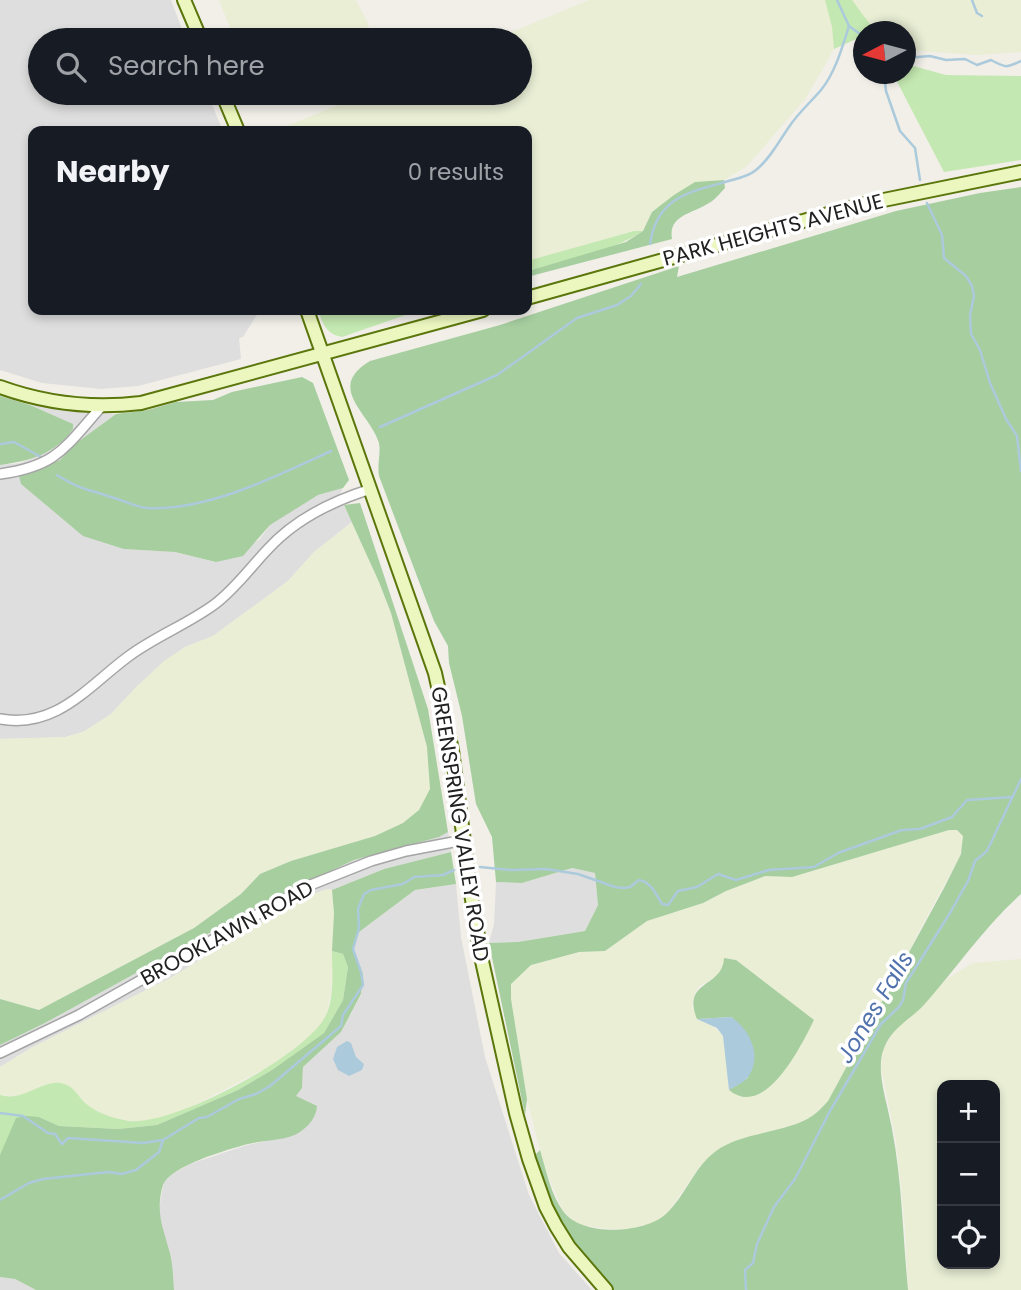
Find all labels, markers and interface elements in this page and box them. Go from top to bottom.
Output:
north arrow [853,21,916,84]
search box [28,28,532,105]
icon: search [52,48,90,86]
text: Search here [108,48,265,84]
text: Nearby [56,150,170,193]
text: 0 results [408,156,504,188]
street label: PARK HEIGHTS AVENUE [660,186,886,273]
street label: GREENSPRING VALLEY ROAD [424,684,497,963]
street label: BROOKLAWN ROAD [135,873,318,992]
water label: Jones Falls [829,945,921,1069]
map controls [937,1080,1000,1269]
button: + [937,1080,1000,1143]
button: − [937,1143,1000,1206]
button: locate [937,1206,1000,1269]

